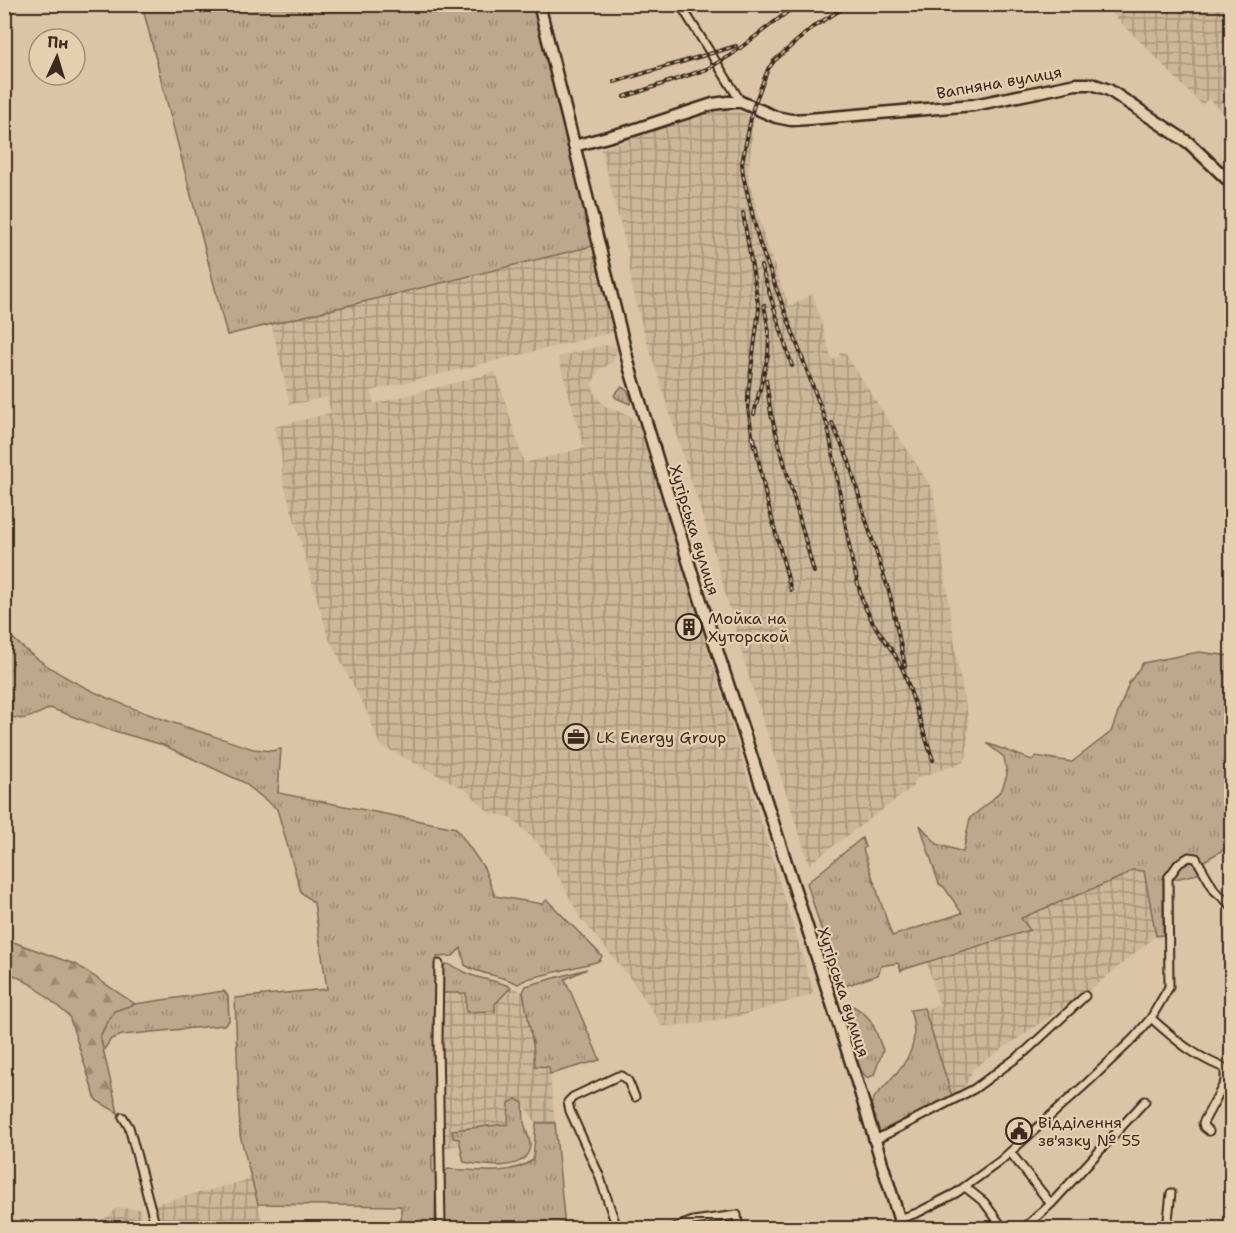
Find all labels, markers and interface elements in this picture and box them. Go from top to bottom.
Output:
north arrow [27,27,87,87]
text: Пн [47,31,69,54]
street label: Вапняна вулиця [935,61,1063,104]
street label: Хутірська вулиця [665,462,724,598]
place label: Мойка на Хуторской [708,608,789,647]
building icon: Мойка на Хуторской [674,612,704,642]
office icon: LK Energy Group [561,722,591,752]
place label: LK Energy Group [596,727,726,748]
street label: Хутірська вулиця [813,925,874,1060]
place label: Відділення зв'язку № 55 [1038,1112,1141,1151]
public building icon: Відділення зв'язку № 55 [1004,1116,1034,1146]

